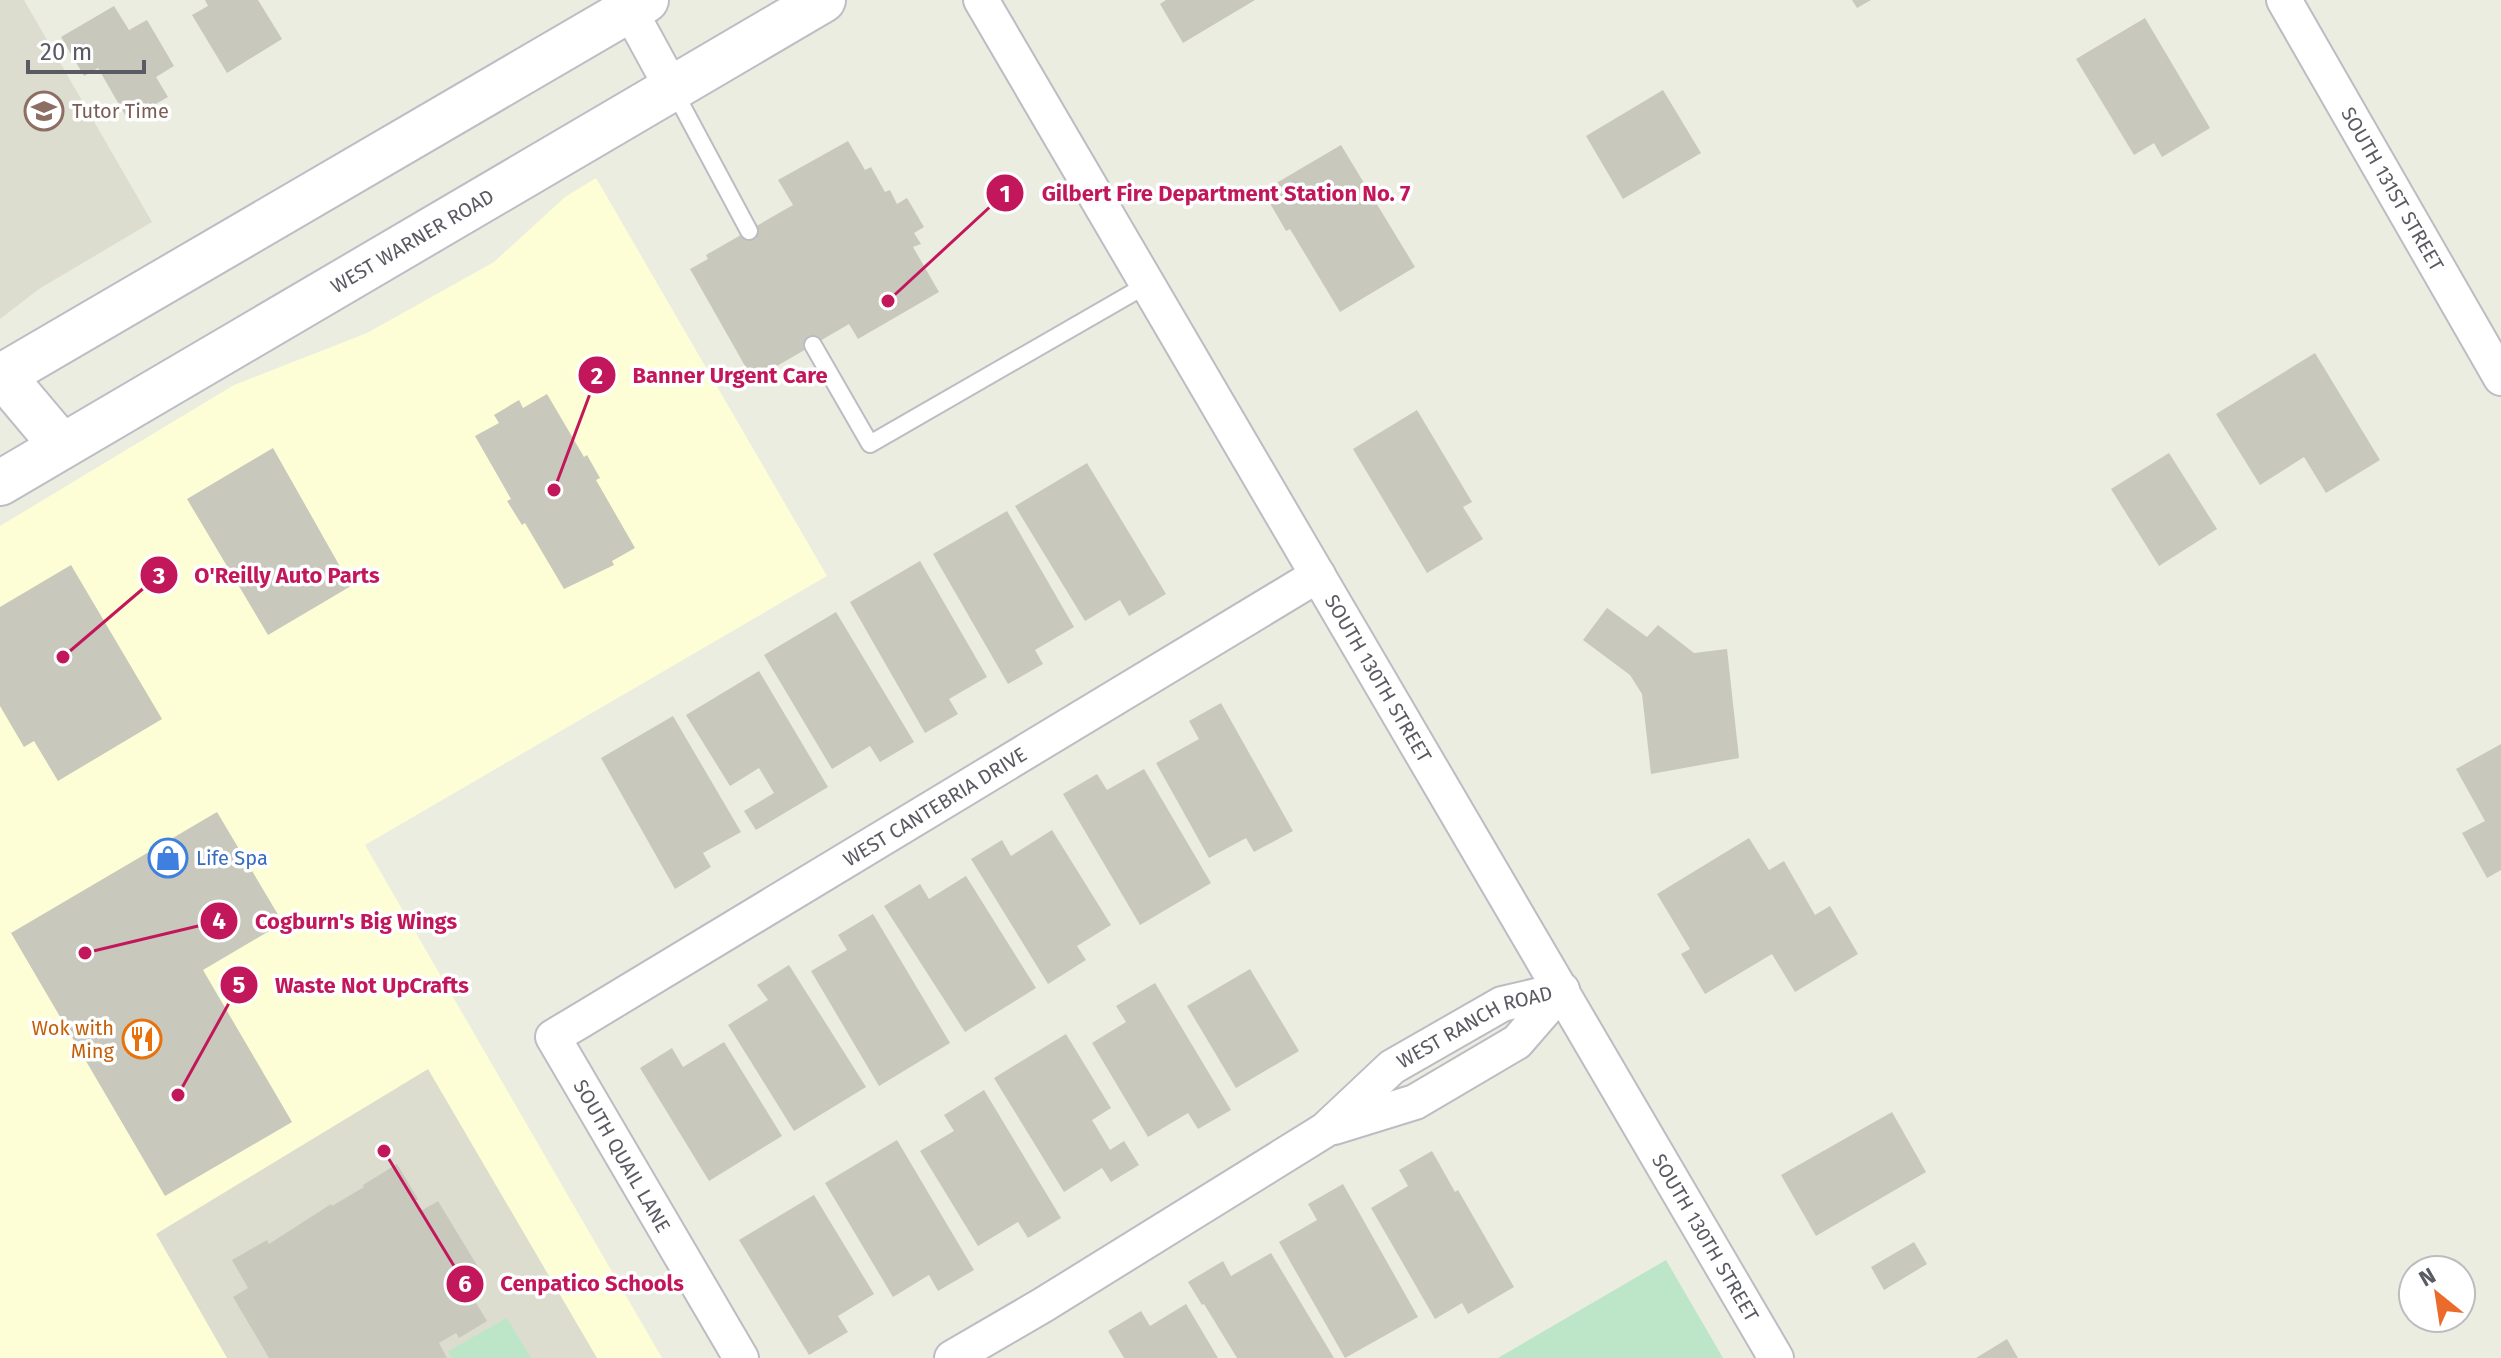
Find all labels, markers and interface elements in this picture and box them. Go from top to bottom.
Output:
scale bar [28,24,144,74]
text: 20 m [40,38,92,66]
school or university icon: Tutor Time [23,90,65,132]
place label: Tutor Time [72,99,169,123]
street label: SOUTH 131ST STREET [2336,103,2449,276]
callout: Gilbert Fire Department Station No. 7 [985,170,1426,216]
text: 1 [999,180,1011,208]
text: Gilbert Fire Department Station No. 7 [1042,180,1410,207]
street label: WEST WARNER ROAD [326,184,498,298]
callout: Banner Urgent Care [577,352,844,398]
text: 2 [591,362,603,390]
text: Banner Urgent Care [632,362,828,389]
callout: O'Reilly Auto Parts [139,552,396,598]
text: 3 [152,562,165,590]
text: O'Reilly Auto Parts [194,562,380,589]
street label: SOUTH 130TH STREET [1320,590,1437,767]
street label: WEST CANTEBRIA DRIVE [839,742,1031,872]
shop icon: Life Spa [147,837,189,879]
place label: Life Spa [196,846,268,870]
callout: Cogburn's Big Wings [199,898,473,944]
text: 4 [212,907,226,935]
text: Cogburn's Big Wings [255,908,457,935]
callout: Waste Not UpCrafts [219,962,485,1008]
text: 5 [233,971,246,999]
text: Waste Not UpCrafts [275,972,469,999]
street label: WEST RANCH ROAD [1393,981,1555,1074]
place label: Wok with Ming [32,1016,115,1063]
restaurant icon: Wok with Ming [121,1018,163,1060]
street label: SOUTH QUAIL LANE [568,1075,676,1237]
street label: SOUTH 130TH STREET [1647,1149,1764,1326]
north arrow [2397,1254,2477,1334]
callout: Cenpatico Schools [445,1261,700,1307]
text: N [2414,1262,2440,1292]
text: 6 [458,1270,472,1298]
text: Cenpatico Schools [500,1270,684,1297]

